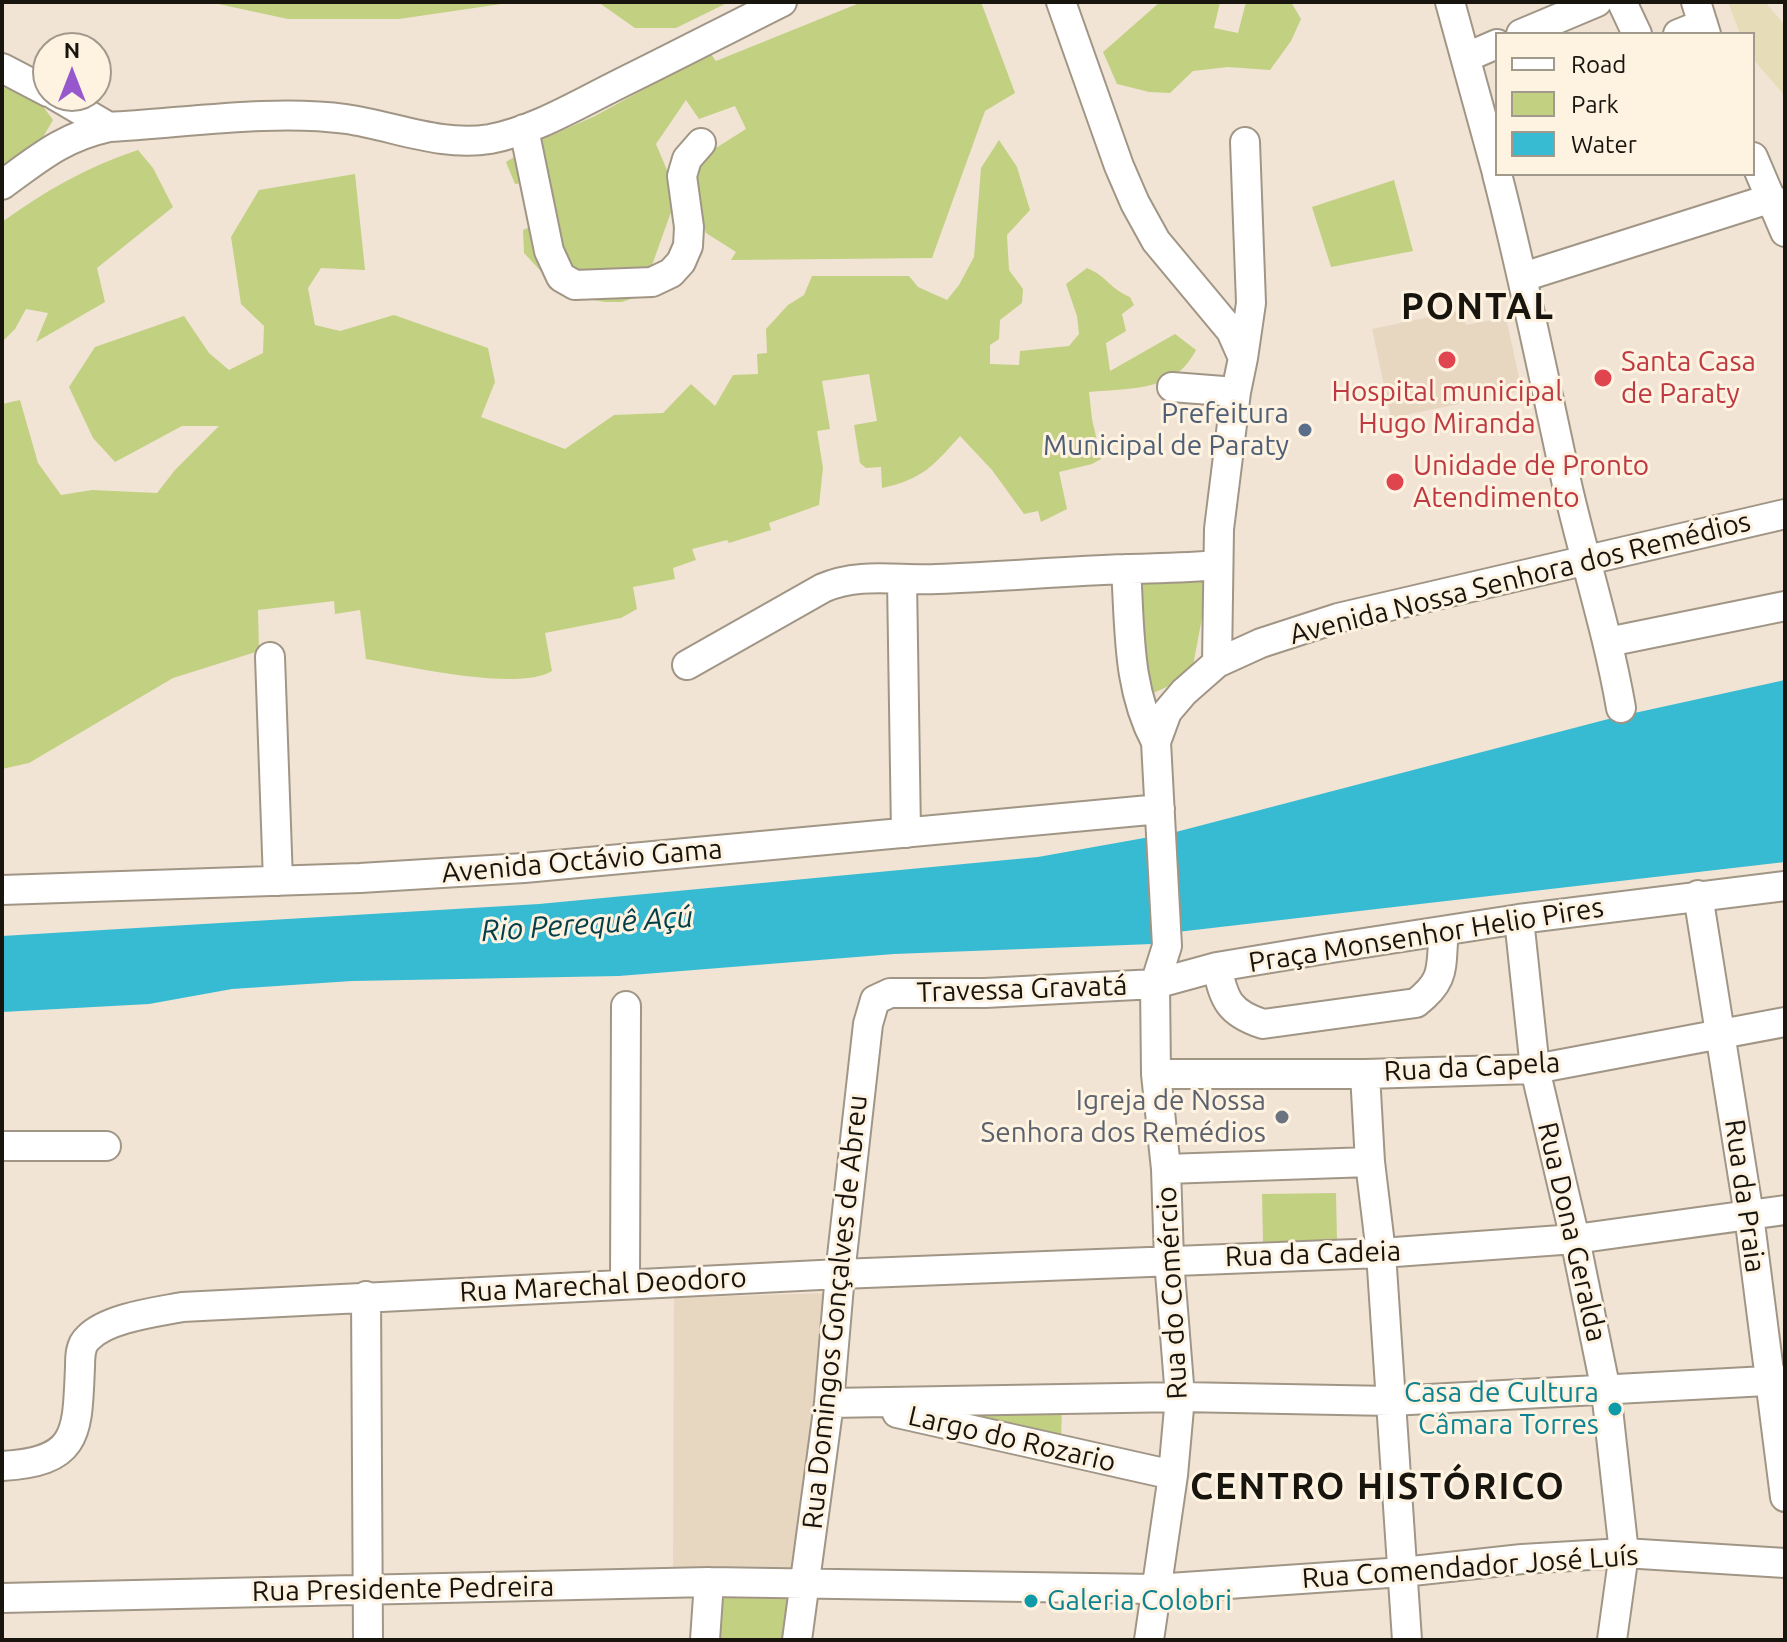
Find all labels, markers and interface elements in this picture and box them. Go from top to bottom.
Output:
north arrow [32,32,112,112]
legend [1495,32,1755,176]
text: N [64,37,80,62]
text: Road [1571,51,1626,78]
text: Park [1571,91,1619,118]
text: Water [1571,131,1637,158]
district label: PONTAL [1401,285,1555,329]
place label: Santa Casa de Paraty [1621,345,1756,411]
marker: Hospital municipal Hugo Miranda [1436,349,1458,371]
marker: Santa Casa de Paraty [1592,367,1614,389]
place label: Hospital municipal Hugo Miranda [1331,375,1563,441]
place label: Prefeitura Municipal de Paraty [1043,397,1289,463]
marker: Prefeitura Municipal de Paraty [1296,421,1314,439]
place label: Unidade de Pronto Atendimento [1413,449,1649,515]
marker: Unidade de Pronto Atendimento [1384,471,1406,493]
street label: Avenida Nossa Senhora dos Remédios [1286,504,1754,652]
street label: Avenida Octávio Gama [440,832,724,890]
street label: Praça Monsenhor Helio Pires [1246,890,1606,980]
water label: Rio Perequê Açú [480,899,694,949]
street label: Travessa Gravatá [916,969,1128,1009]
street label: Rua da Capela [1383,1046,1561,1088]
place label: Igreja de Nossa Senhora dos Remédios [981,1084,1266,1150]
street label: Rua Domingos Gonçalves de Abreu [795,1093,875,1531]
marker: Igreja de Nossa Senhora dos Remédios [1273,1108,1291,1126]
street label: Rua da Praia [1718,1117,1772,1275]
street label: Rua Dona Geralda [1530,1119,1614,1345]
street label: Rua do Comércio [1150,1186,1194,1400]
street label: Rua da Cadeia [1224,1234,1402,1274]
street label: Rua Marechal Deodoro [459,1261,747,1309]
place label: Casa de Cultura Câmara Torres [1404,1376,1599,1442]
street label: Largo do Rozario [905,1399,1119,1479]
marker: Casa de Cultura Câmara Torres [1606,1400,1624,1418]
district label: CENTRO HISTÓRICO [1190,1465,1566,1509]
street label: Rua Comendador José Luís [1301,1538,1639,1596]
street label: Rua Presidente Pedreira [252,1570,554,1608]
place label: Galeria Colobri [1047,1584,1232,1618]
marker: Galeria Colobri [1022,1592,1040,1610]

